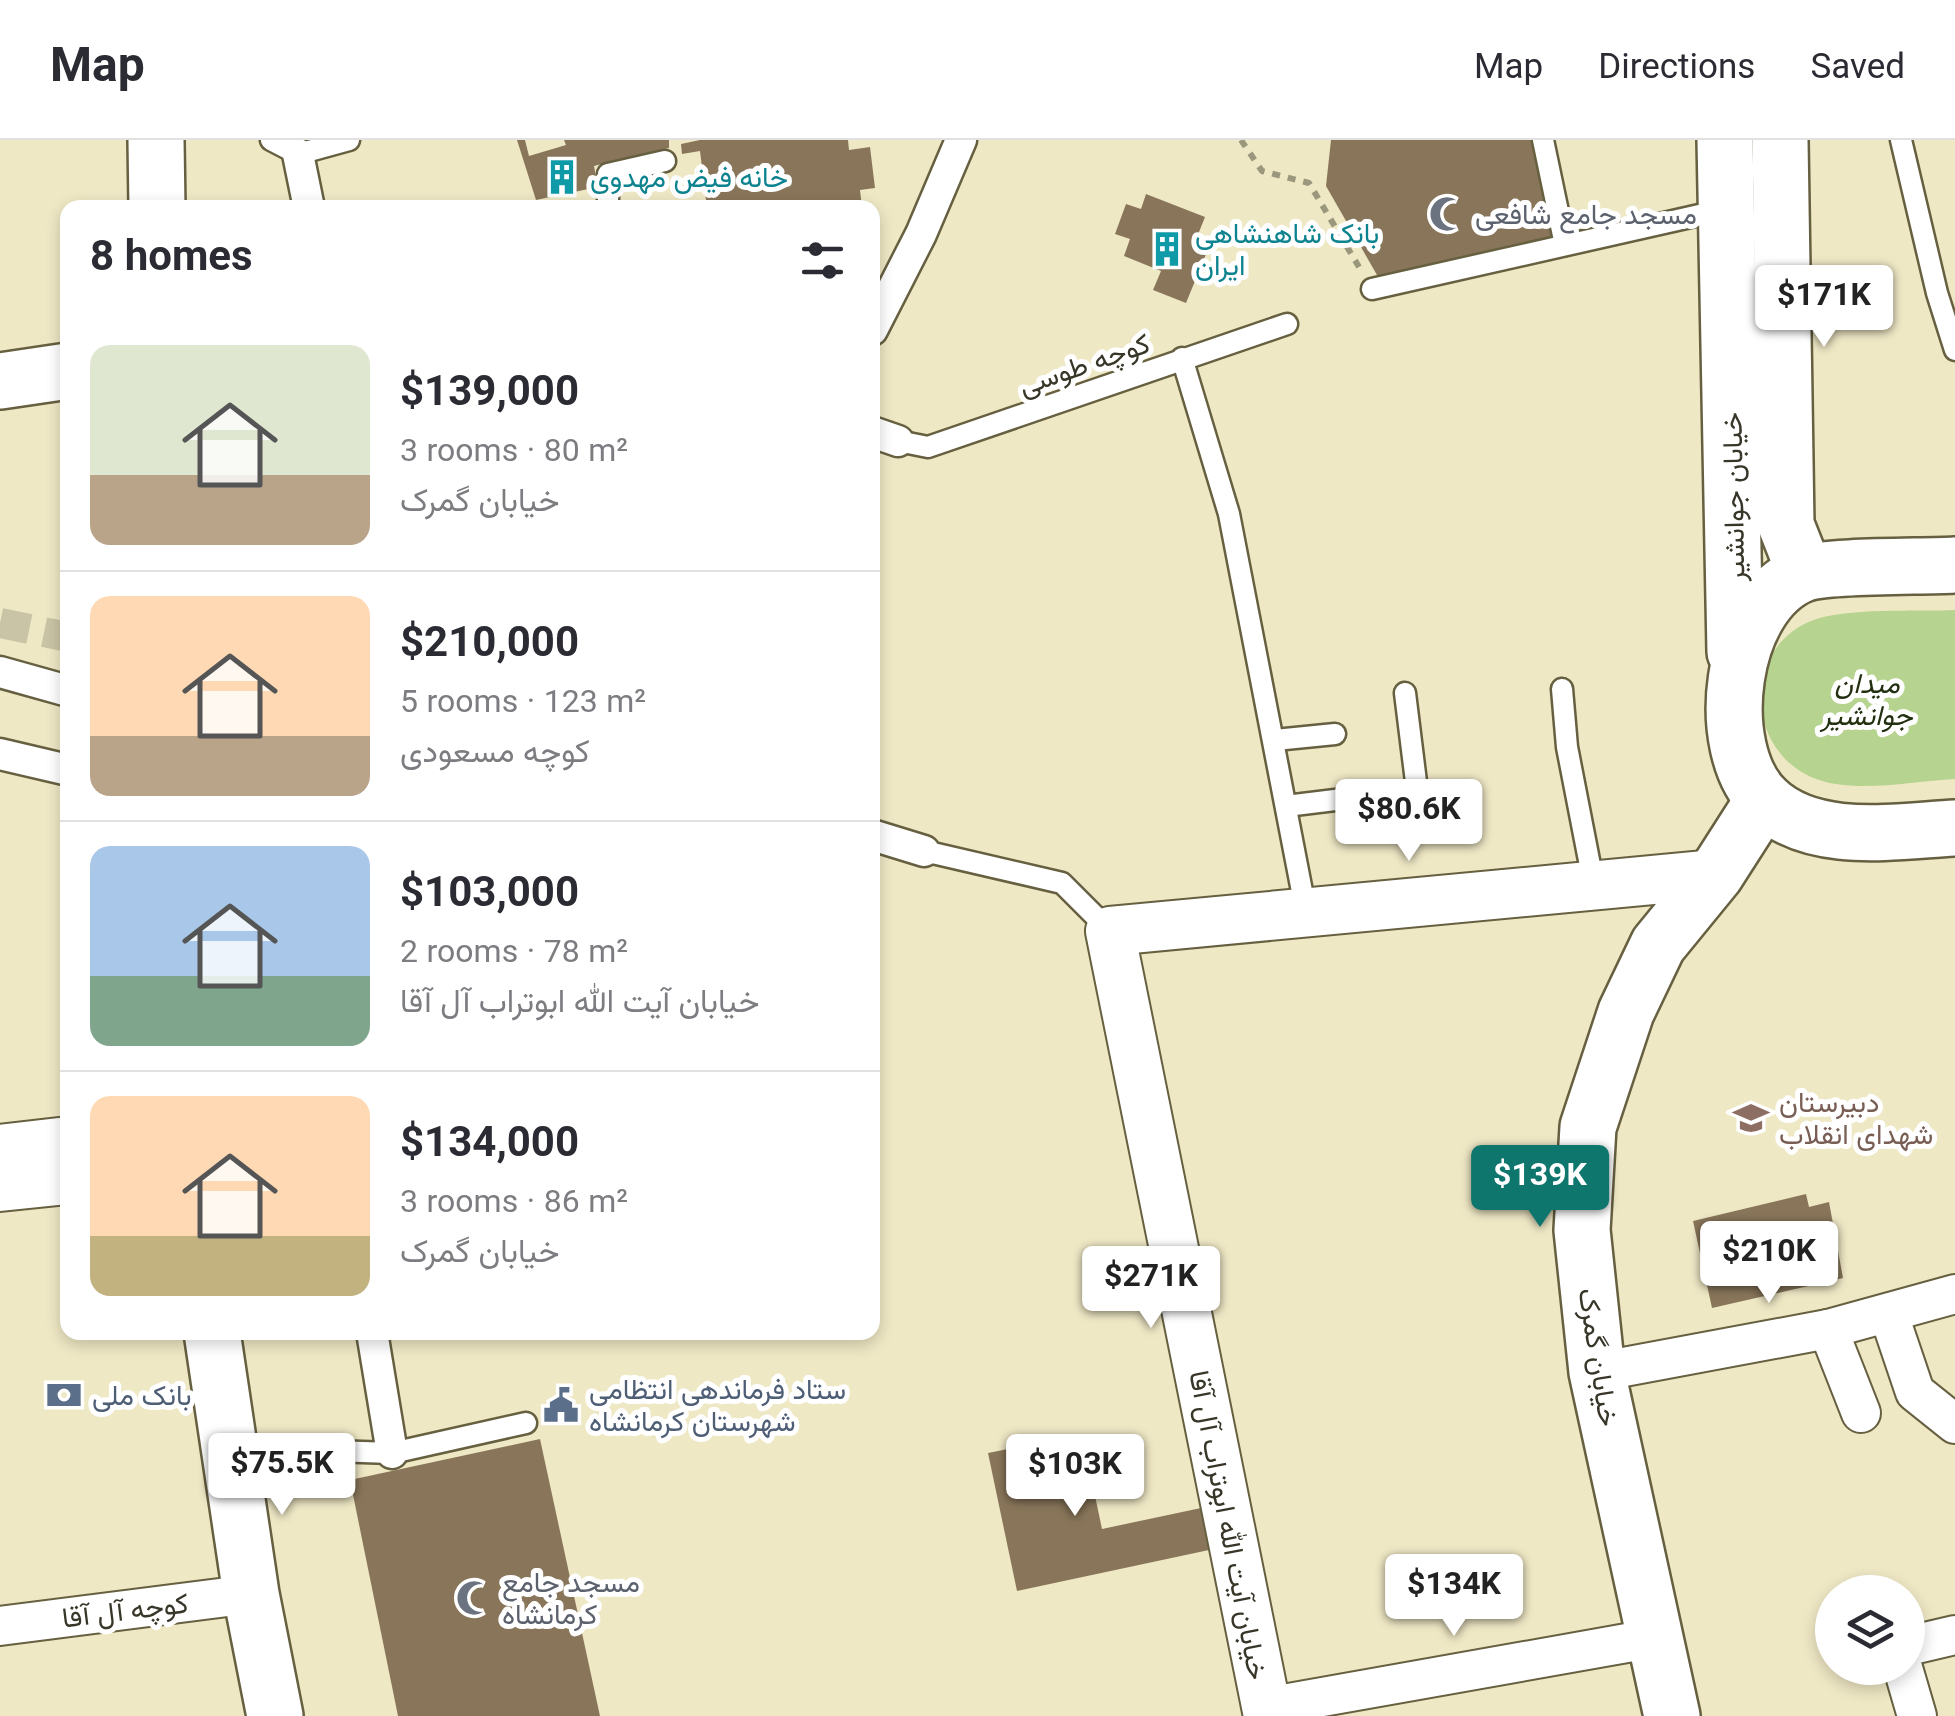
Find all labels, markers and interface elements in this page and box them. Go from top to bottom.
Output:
text: Map [50,32,145,107]
text: Map [1474,42,1543,97]
text: Directions [1598,42,1755,97]
text: Saved [1810,42,1905,97]
building icon: خانه فیض مهدوی [543,158,581,196]
place label: خانه فیض مهدوی [590,158,788,202]
mosque icon: مسجد جامع شافعی [1428,195,1466,233]
place label: مسجد جامع شافعی [1475,195,1697,239]
place label: بانک شاهنشاهی ایران [1195,214,1379,290]
text: 8 homes [90,227,253,293]
building icon: بانک شاهنشاهی ایران [1148,230,1186,268]
icon: filters [795,233,850,288]
pin: $171K [1754,265,1894,350]
text: $171K [1777,272,1871,322]
street label: کوچه طوسی [1013,324,1157,410]
text: $139,000 [400,362,579,428]
icon: home [170,385,290,505]
street label: خیابان جوانشیر [1713,412,1759,583]
text: 3 rooms · 80 m² [400,428,628,478]
text: خیابان گمرک [400,478,559,528]
text: $210,000 [400,613,579,679]
icon: home [170,636,290,756]
park label: میدان جوانشیر [1819,664,1914,740]
text: 5 rooms · 123 m² [400,679,646,729]
text: کوچه مسعودی [400,729,590,779]
pin: $80.6K [1328,779,1490,864]
text: $80.6K [1357,786,1461,836]
text: $103,000 [400,863,579,929]
icon: home [170,886,290,1006]
text: 2 rooms · 78 m² [400,929,628,979]
text: خیابان آیت الله ابوتراب آل آقا [400,979,759,1029]
place label: دبیرستان شهدای انقلاب [1779,1083,1933,1159]
school or university icon: دبیرستان شهدای انقلاب [1732,1099,1770,1137]
text: $134,000 [400,1113,579,1179]
icon: home [170,1136,290,1256]
pin: $139K [1470,1145,1610,1230]
text: $139K [1493,1152,1587,1202]
text: 3 rooms · 86 m² [400,1179,628,1229]
pin: $210K [1699,1221,1839,1306]
text: $210K [1722,1228,1816,1278]
text: خیابان گمرک [400,1229,559,1279]
pin: $271K [1081,1246,1221,1331]
text: $271K [1104,1253,1198,1303]
street label: خیابان گمرک [1563,1285,1629,1430]
street label: خیابان آیت الله ابوتراب آل آقا [1174,1367,1278,1684]
place label: ستاد فرماندهی انتظامی شهرستان کرمانشاه [589,1370,846,1446]
bank icon: بانک ملی [45,1376,83,1414]
place label: بانک ملی [92,1376,191,1420]
public building icon: ستاد فرماندهی انتظامی شهرستان کرمانشاه [542,1386,580,1424]
pin: $75.5K [201,1433,363,1518]
pin: $103K [1005,1434,1145,1519]
text: $75.5K [230,1440,334,1490]
text: $103K [1028,1441,1122,1491]
pin: $134K [1384,1554,1524,1639]
text: $134K [1407,1561,1501,1611]
place label: مسجد جامع کرمانشاه [502,1563,640,1639]
map controls [1815,1575,1925,1685]
button: layers [1815,1575,1925,1685]
mosque icon: مسجد جامع کرمانشاه [455,1579,493,1617]
street label: کوچه آل آقا [60,1583,191,1643]

